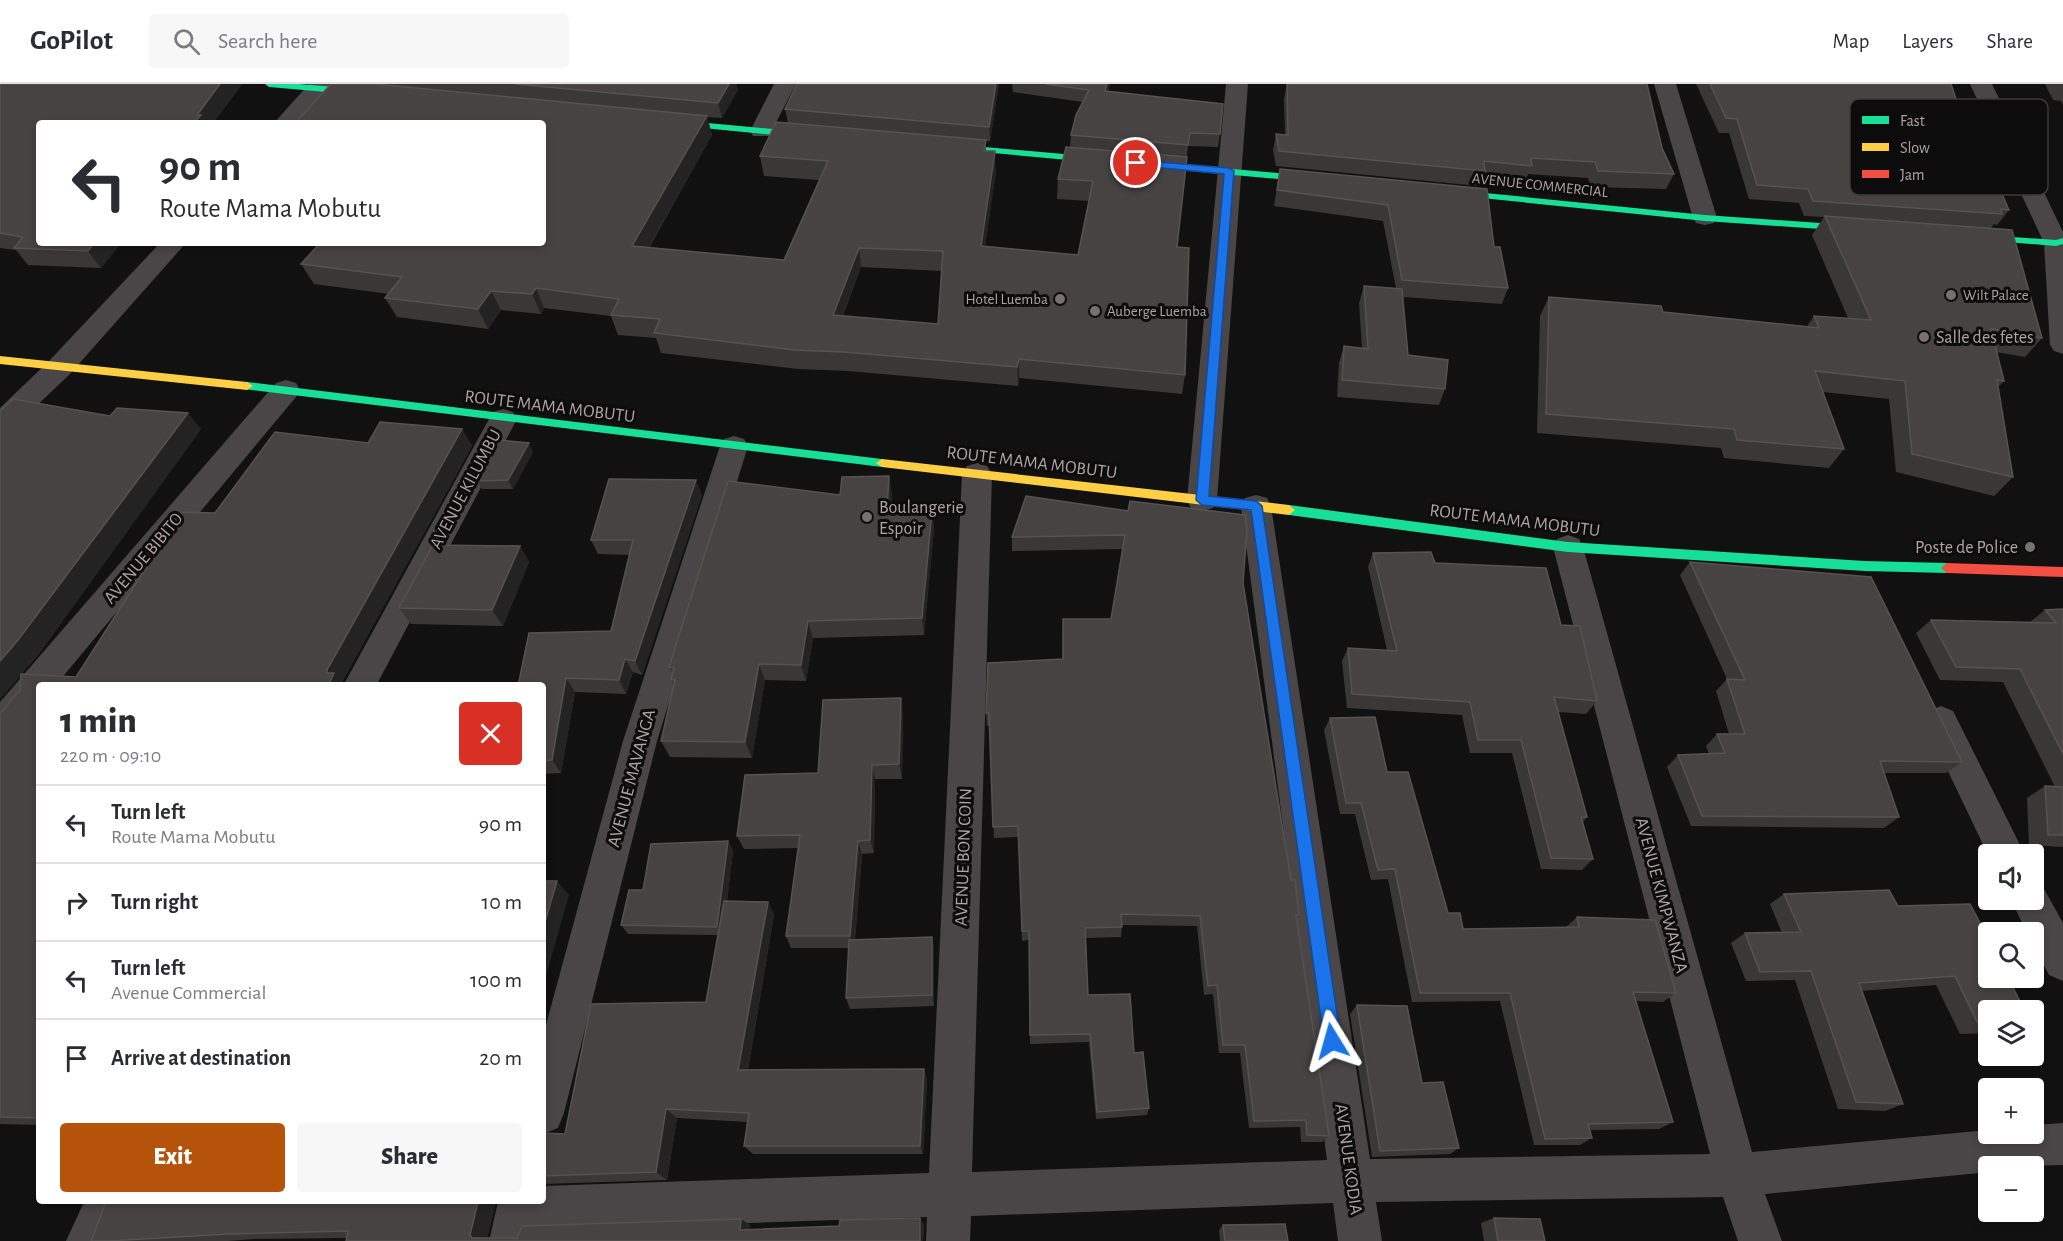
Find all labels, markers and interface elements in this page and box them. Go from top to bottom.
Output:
search box [149,14,569,68]
icon: search [170,25,203,58]
text: GoPilot [30,27,113,55]
text: Search here [218,30,318,52]
text: Map [1833,31,1869,52]
text: Layers [1902,31,1953,52]
text: Share [1986,31,2033,52]
legend [1850,99,2048,195]
text: Fast [1900,113,1925,129]
pin [1110,137,1161,188]
text: Slow [1900,140,1930,156]
icon: left [60,144,138,222]
text: 90 m [159,146,241,188]
icon: arrive [1119,146,1152,179]
text: Jam [1900,167,1925,183]
street label: AVENUE COMMERCIAL [1471,171,1609,200]
text: Route Mama Mobutu [159,195,381,222]
marker: Wilt Palace [1944,288,1958,302]
place label: Wilt Palace [1963,288,2029,303]
place label: Hotel Luemba [966,292,1048,307]
marker: Hotel Luemba [1053,292,1067,306]
marker: Auberge Luemba [1088,304,1102,318]
place label: Auberge Luemba [1107,304,1207,319]
place label: Salle des fetes [1936,329,2034,347]
marker: Salle des fetes [1917,330,1931,344]
street label: ROUTE MAMA MOBUTU [464,388,636,426]
street label: AVENUE KILUMBU [427,427,505,552]
street label: ROUTE MAMA MOBUTU [946,444,1118,482]
place label: Boulangerie Espoir [879,499,964,538]
street label: ROUTE MAMA MOBUTU [1429,502,1601,540]
street label: AVENUE BIBITO [101,510,187,607]
marker: Boulangerie Espoir [860,510,874,524]
place label: Poste de Police [1915,539,2018,557]
marker: Poste de Police [2023,540,2037,554]
button: close [459,702,522,765]
text: 1 min [60,703,137,739]
street label: AVENUE MAVANGA [605,707,659,849]
text: 220 m · 09:10 [60,746,161,766]
street label: AVENUE BON COIN [953,788,975,926]
text: Turn left [111,801,185,823]
icon: left [60,808,93,841]
text: 90 m [479,813,522,835]
street label: AVENUE KIMPWANZA [1632,816,1691,976]
text: Route Mama Mobutu [111,827,275,847]
map controls [1978,844,2044,1222]
button: sound [1978,844,2044,910]
icon: right [60,886,93,919]
text: Turn right [111,891,198,913]
text: 10 m [482,891,522,913]
button: search [1978,922,2044,988]
text: Turn left [111,957,185,979]
icon: left [60,964,93,997]
text: 100 m [470,969,522,991]
text: Avenue Commercial [111,983,266,1003]
button: layers [1978,1000,2044,1066]
position arrow [1300,1009,1364,1073]
icon: arrive [60,1042,93,1075]
text: Arrive at destination [111,1047,291,1069]
text: 20 m [479,1047,522,1069]
button: + [1978,1078,2044,1144]
street label: AVENUE KODIA [1331,1103,1365,1216]
button: Exit [60,1123,285,1192]
button: Share [297,1123,522,1192]
button: − [1978,1156,2044,1222]

